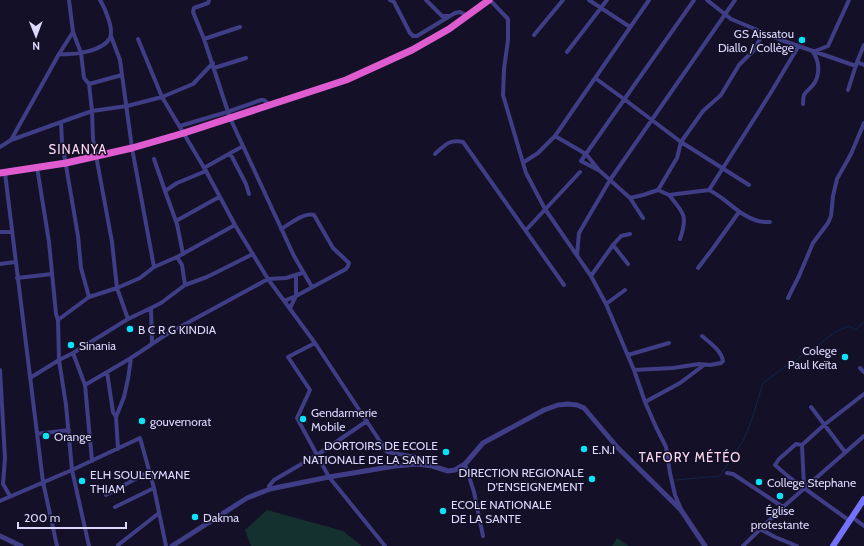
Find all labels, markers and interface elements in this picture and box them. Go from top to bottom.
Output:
north arrow [16,16,56,56]
place label: GS Aissatou Diallo / Collège [718,26,794,55]
marker: GS Aissatou Diallo / Collège [797,35,807,45]
text: N [32,39,40,53]
district label: SINANYA [49,141,107,157]
place label: B C R G KINDIA [138,322,217,337]
marker: B C R G KINDIA [125,324,135,334]
place label: Sinania [79,338,116,353]
marker: Sinania [66,340,76,350]
place label: Colege Paul Keïta [788,343,837,372]
marker: Colege Paul Keïta [840,352,850,362]
place label: Gendarmerie Mobile [311,405,377,434]
place label: gouvernorat [150,414,211,429]
marker: Gendarmerie Mobile [298,414,308,424]
marker: gouvernorat [137,416,147,426]
place label: Orange [54,429,91,444]
marker: Orange [41,431,51,441]
place label: DORTOIRS DE ECOLE NATIONALE DE LA SANTE [303,438,438,467]
place label: E.N.I [592,442,615,457]
marker: E.N.I [579,444,589,454]
marker: DORTOIRS DE ECOLE NATIONALE DE LA SANTE [441,447,451,457]
district label: TAFORY MÉTÉO [639,448,741,465]
place label: DIRECTION REGIONALE D'ENSEIGNEMENT [459,465,585,494]
place label: ELH SOULEYMANE THIAM [90,467,191,496]
marker: DIRECTION REGIONALE D'ENSEIGNEMENT [587,474,597,484]
place label: College Stephane [767,475,856,490]
marker: ELH SOULEYMANE THIAM [77,476,87,486]
marker: College Stephane [754,477,764,487]
marker: Église protestante [775,491,785,501]
place label: ECOLE NATIONALE DE LA SANTE [451,497,552,526]
place label: Église protestante [751,503,809,532]
scale bar [18,504,126,530]
marker: ECOLE NATIONALE DE LA SANTE [438,506,448,516]
text: 200 m [24,510,60,525]
place label: Dakma [203,510,239,525]
marker: Dakma [190,512,200,522]

